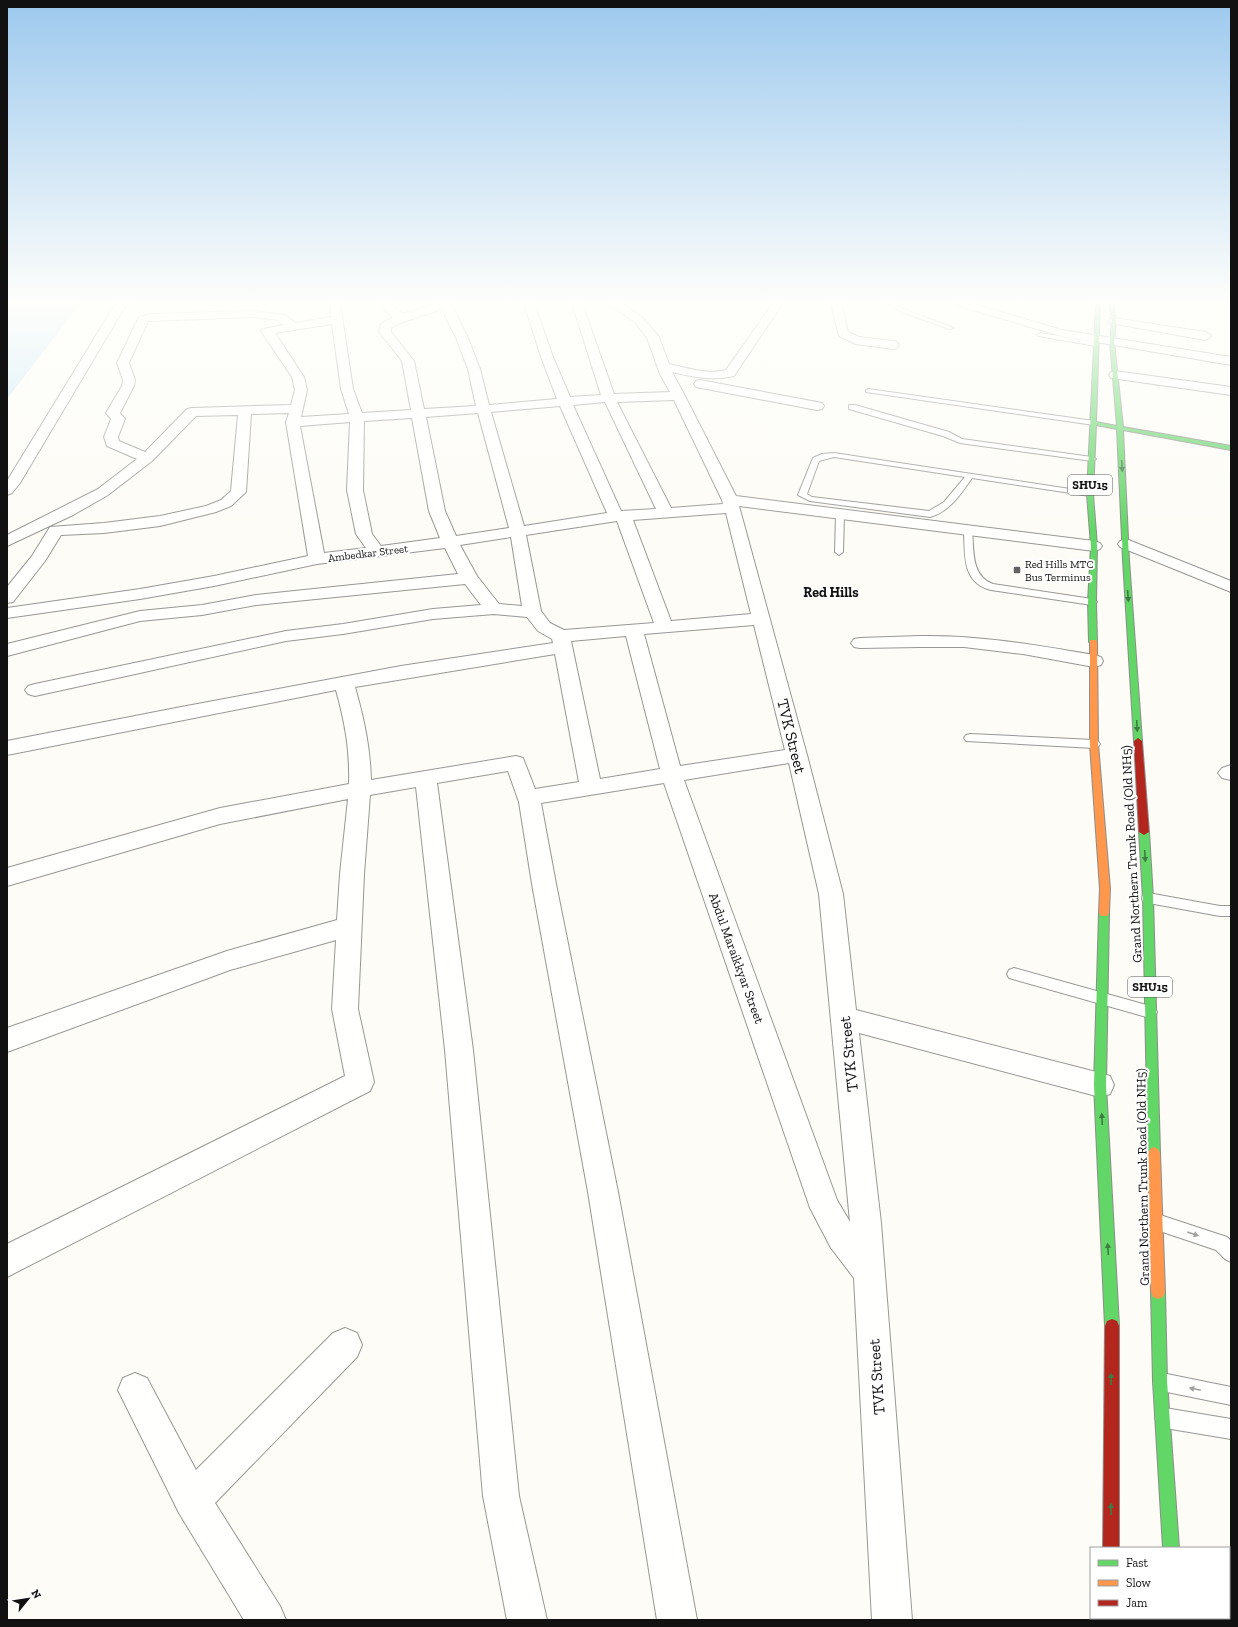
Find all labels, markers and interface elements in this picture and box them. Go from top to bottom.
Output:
one-way arrow [1118,460,1125,472]
road number: SHU15 [1068,475,1112,495]
street label: Ambedkar Street [327,542,410,565]
place label: Red Hills MTC Bus Terminus [1025,558,1094,584]
marker: Red Hills MTC Bus Terminus [1012,565,1022,575]
district label: Red Hills [803,584,859,601]
one-way arrow [1125,590,1132,602]
street label: TVK Street [773,697,810,775]
one-way arrow [1134,720,1141,732]
street label: Grand Northern Trunk Road (Old NH5) [1118,745,1145,963]
one-way arrow [1142,850,1148,863]
street label: Abdul Maraikkyar Street [706,891,767,1026]
road number: SHU15 [1128,977,1172,997]
street label: TVK Street [835,1015,862,1093]
street label: Grand Northern Trunk Road (Old NH5) [1133,1068,1152,1286]
one-way arrow [1098,1113,1105,1125]
one-way arrow [1187,1232,1199,1238]
one-way arrow [1104,1243,1111,1255]
street label: TVK Street [864,1338,889,1416]
one-way arrow [1108,1372,1114,1385]
one-way arrow [1189,1385,1202,1391]
one-way arrow [1108,1502,1114,1515]
legend [1090,1547,1230,1619]
text: Fast [1126,1556,1149,1570]
text: Slow [1126,1576,1152,1590]
north arrow [8,1579,48,1619]
text: N [29,1587,44,1602]
text: Jam [1126,1596,1148,1610]

